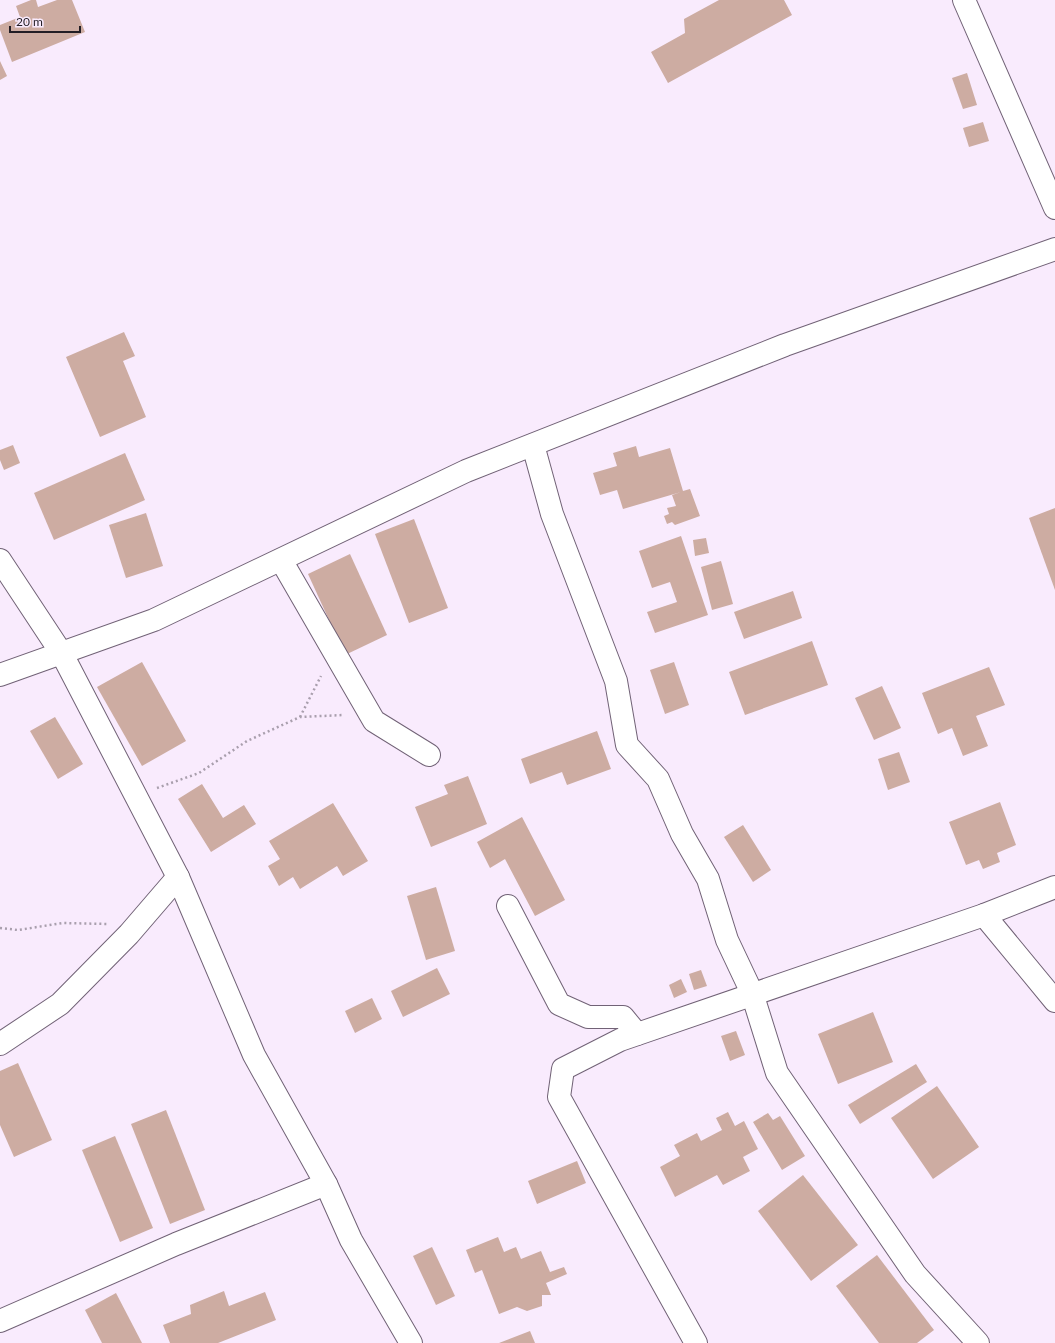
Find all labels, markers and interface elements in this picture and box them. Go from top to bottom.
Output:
scale bar [10,8,80,34]
text: 20 m [16,14,43,29]

